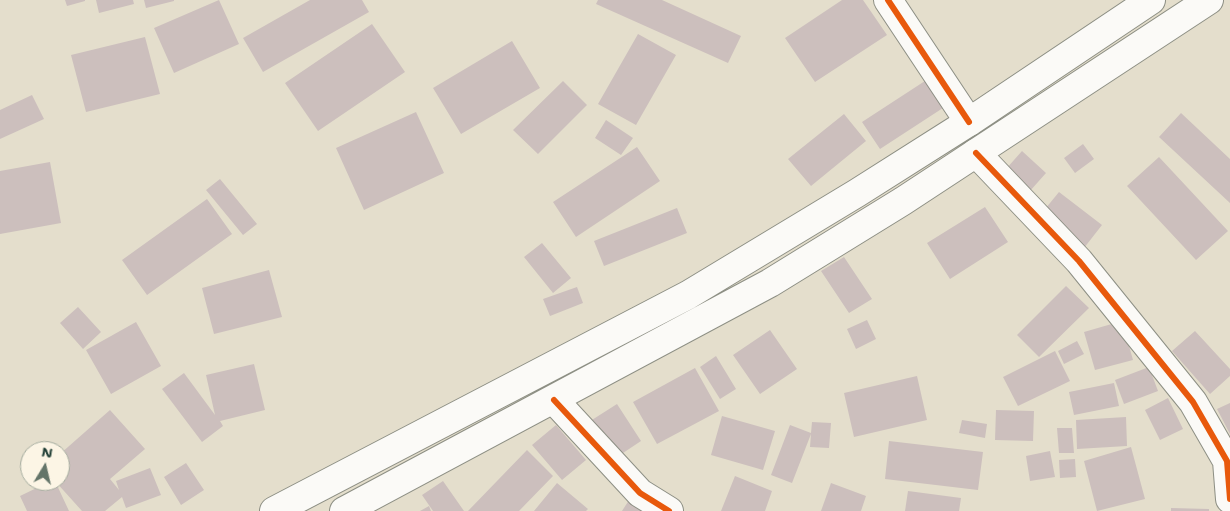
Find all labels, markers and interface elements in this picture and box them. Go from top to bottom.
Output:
north arrow [20,441,70,491]
text: N [40,442,54,462]

